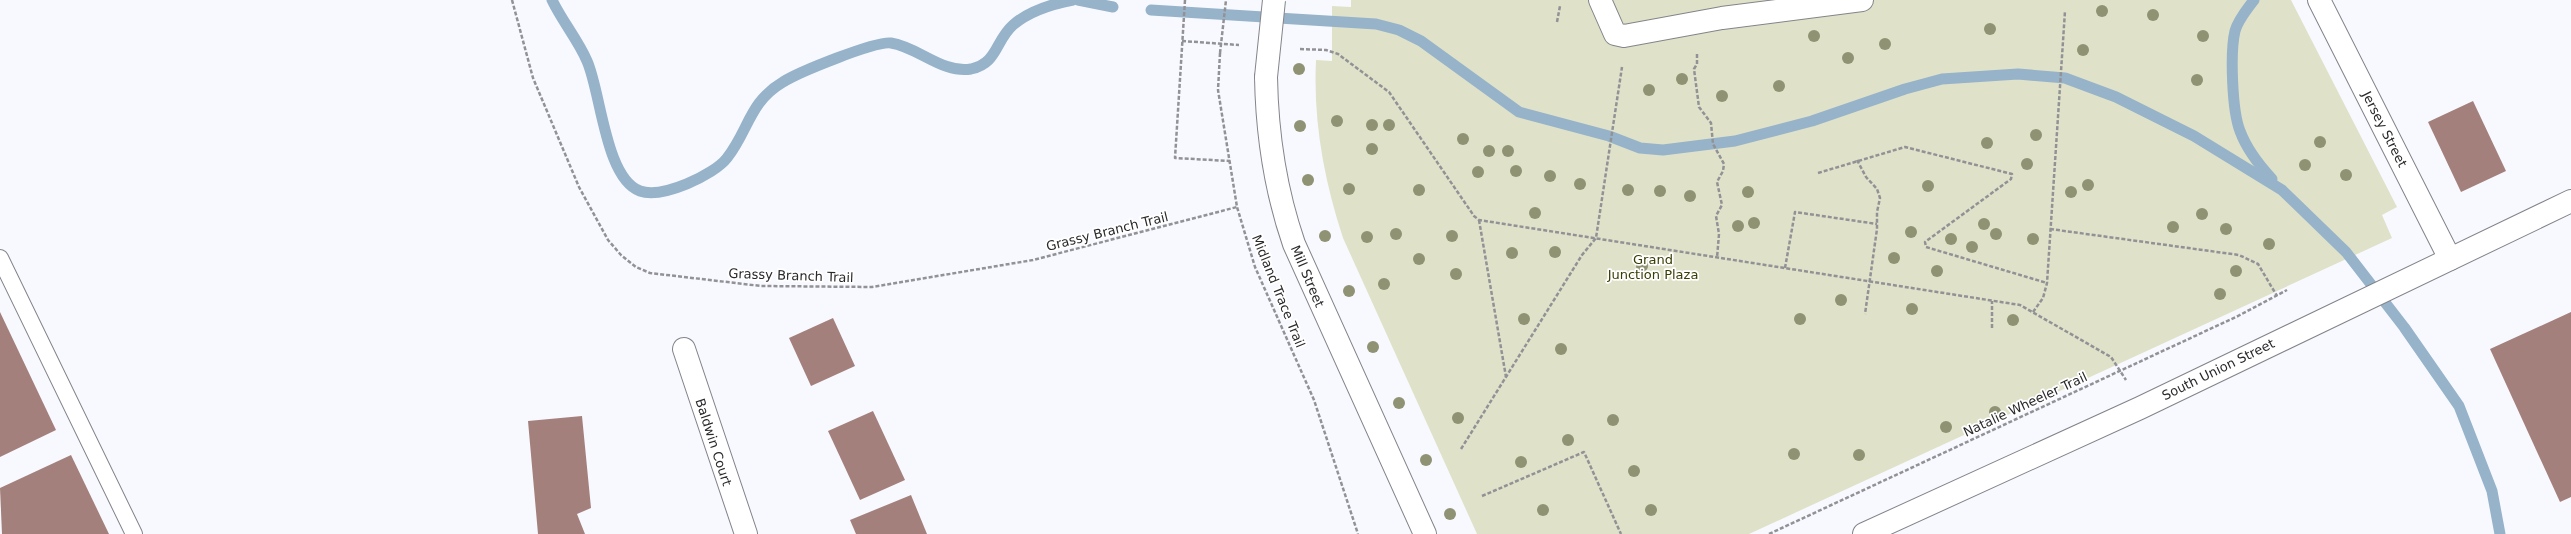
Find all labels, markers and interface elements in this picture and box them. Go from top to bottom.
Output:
street label: Jersey Street [2359,88,2410,170]
street label: Grassy Branch Trail [1045,209,1170,254]
street label: Midland Trace Trail [1249,233,1308,350]
street label: Mill Street [1288,243,1327,309]
park label: Grand Junction Plaza [1607,252,1698,282]
street label: Grassy Branch Trail [728,266,854,285]
street label: South Union Street [2160,336,2277,403]
street label: Natalie Wheeler Trail [1961,369,2089,440]
street label: Baldwin Court [692,397,735,488]

